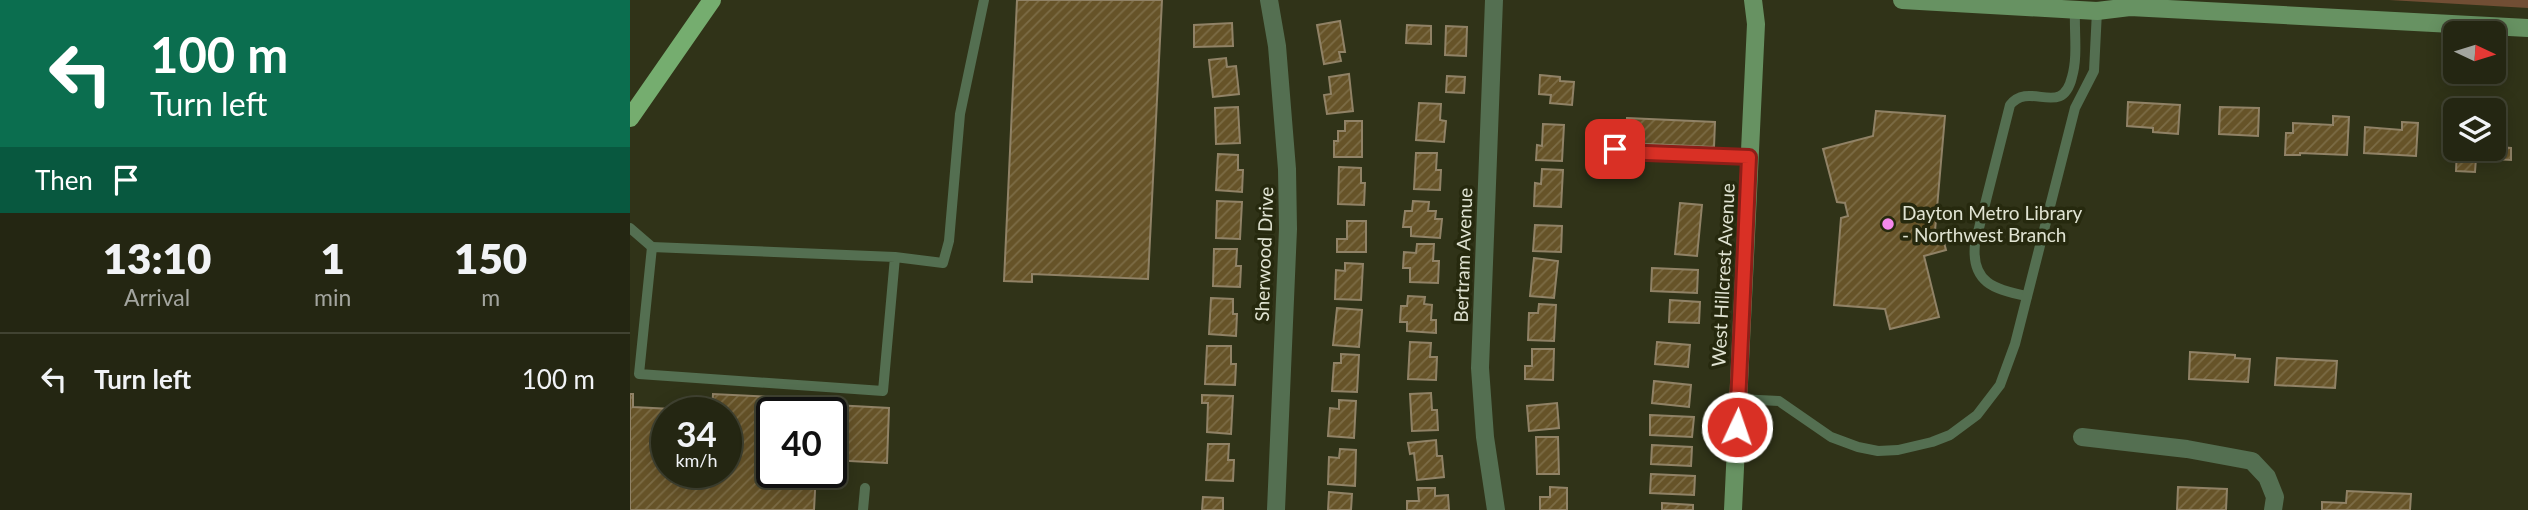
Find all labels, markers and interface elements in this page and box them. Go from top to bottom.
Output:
north arrow [2443,21,2506,84]
map controls [2443,21,2506,161]
text: 100 m [150,25,288,83]
icon: left [35,28,126,119]
text: Turn left [150,84,267,123]
button: layers [2443,98,2506,161]
pin [1585,119,1645,179]
icon: arrive [1596,130,1634,168]
icon: arrive [107,161,145,199]
text: Then [35,164,93,196]
street label: West Hillcrest Avenue [1706,182,1739,368]
street label: Sherwood Drive [1250,186,1277,322]
street label: Bertram Avenue [1449,187,1476,323]
place label: Dayton Metro Library - Northwest Branch [1902,201,2083,246]
marker: Dayton Metro Library - Northwest Branch [1880,216,1896,232]
text: 13:10 [103,233,211,283]
text: 1 [321,233,345,283]
text: 150 [454,233,527,283]
text: Arrival [124,283,190,311]
text: min [314,283,351,311]
text: m [481,283,500,311]
icon: left [35,360,73,398]
text: Turn left [94,363,191,395]
text: 100 m [522,363,595,395]
position arrow [1700,390,1774,464]
speed limit sign: 40 [756,397,847,488]
text: 34 [676,412,717,454]
text: km/h [675,449,718,471]

